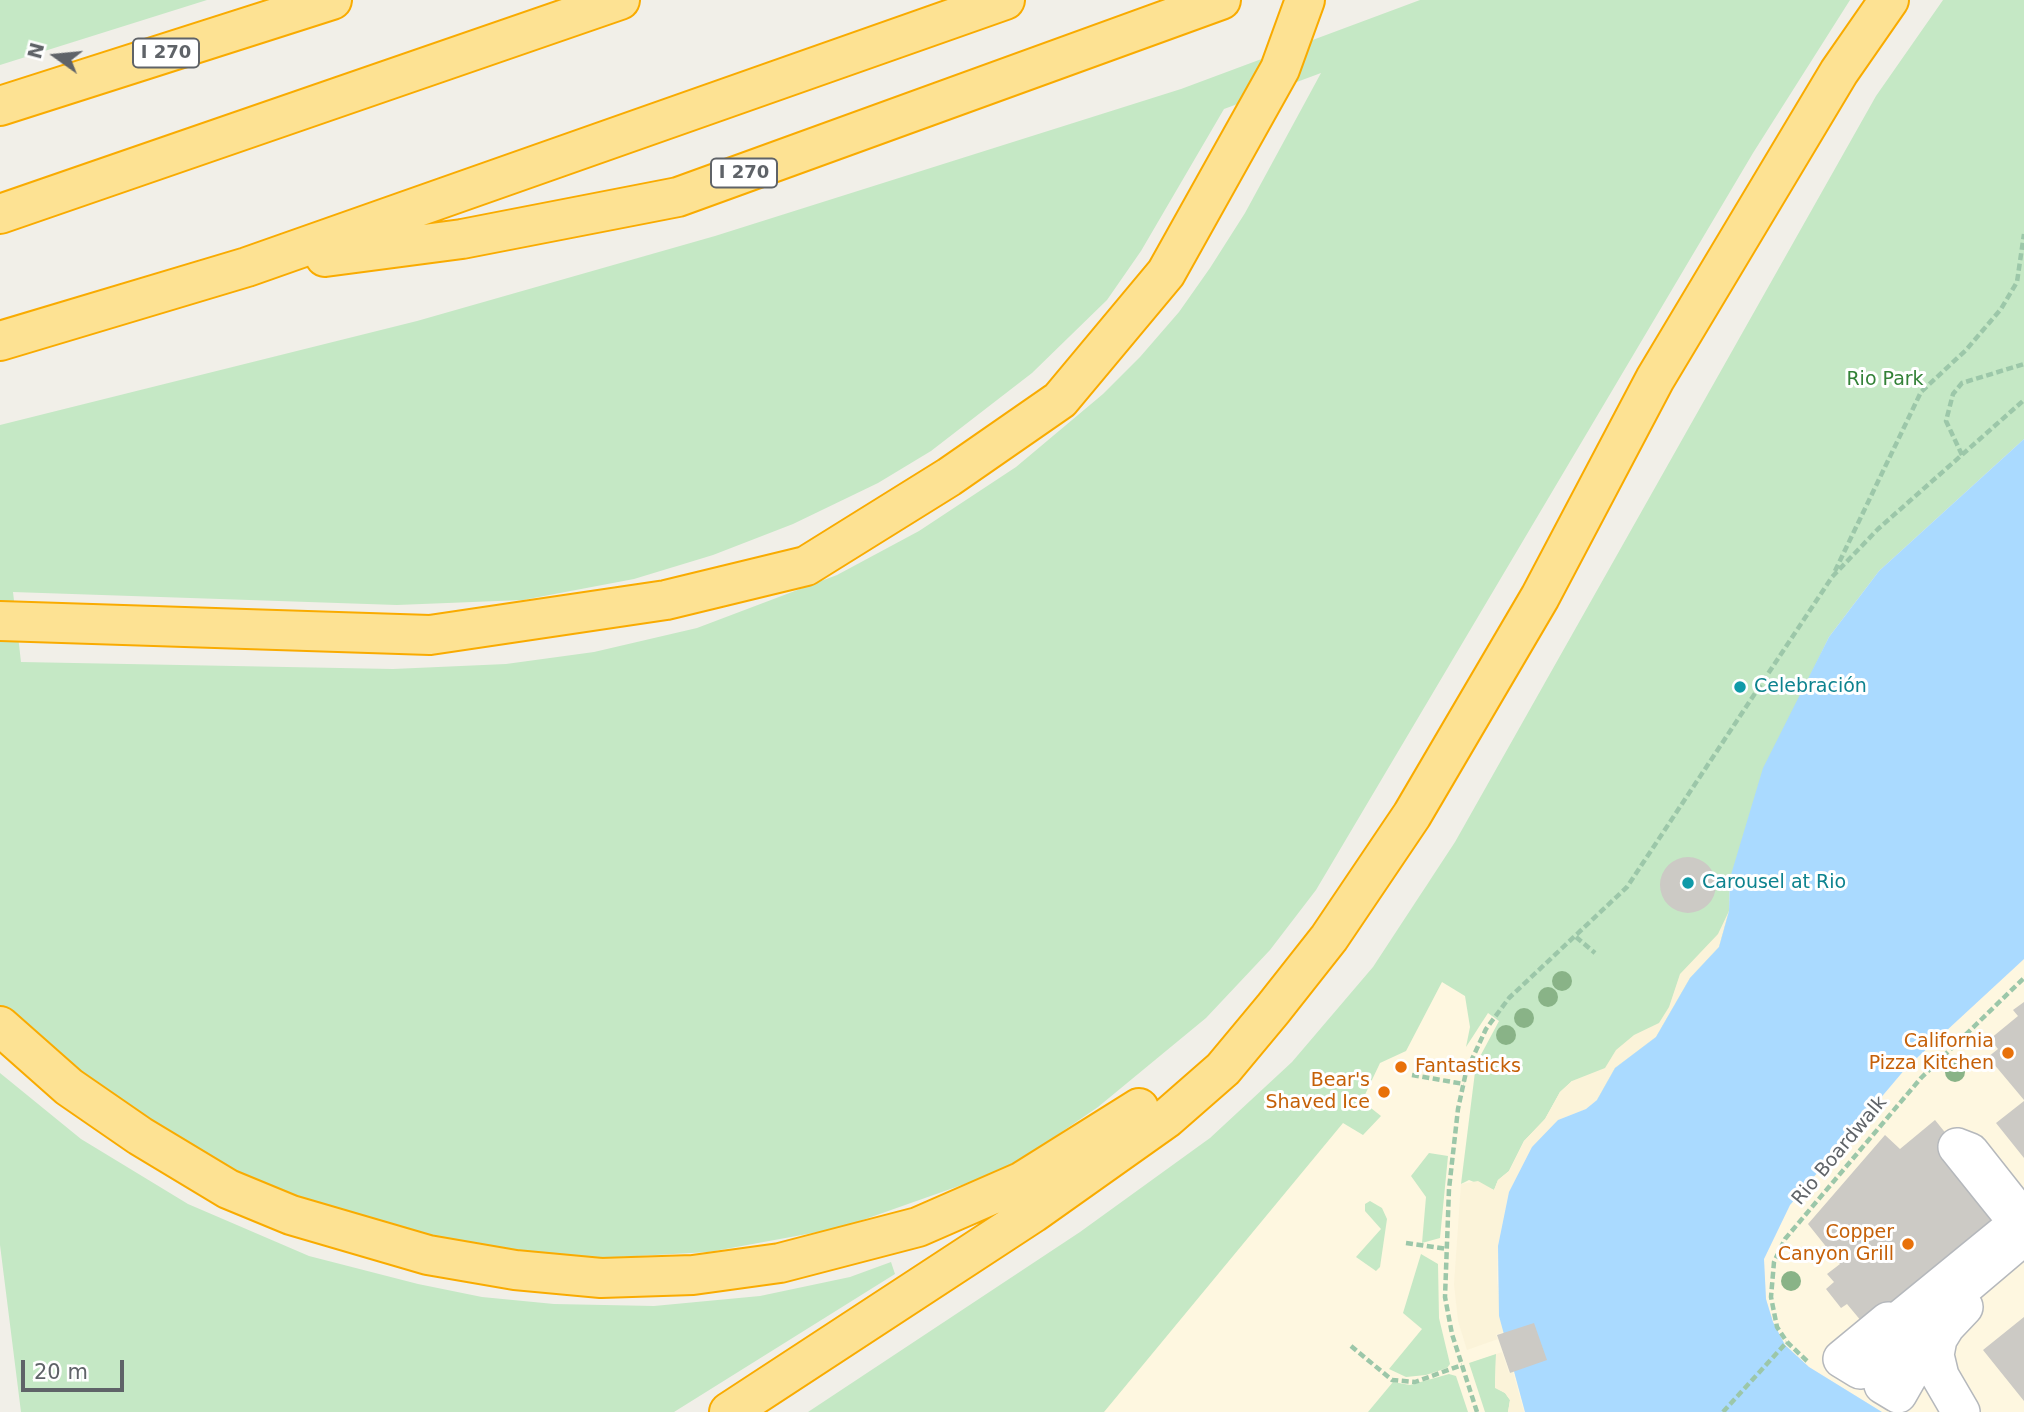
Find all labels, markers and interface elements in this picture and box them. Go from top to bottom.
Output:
north arrow [21,21,91,91]
road number: I 270 [133,38,199,68]
text: N [23,40,48,61]
road number: I 270 [711,158,777,188]
park label: Rio Park [1846,369,1924,391]
place label: Celebración [1754,676,1867,698]
marker: Celebración [1732,679,1748,695]
place label: Carousel at Rio [1702,872,1846,894]
marker: Carousel at Rio [1680,875,1696,891]
place label: California Pizza Kitchen [1869,1031,1994,1075]
marker: California Pizza Kitchen [2000,1045,2016,1061]
place label: Fantasticks [1415,1056,1521,1078]
marker: Fantasticks [1393,1059,1409,1075]
place label: Bear's Shaved Ice [1265,1070,1370,1114]
marker: Bear's Shaved Ice [1376,1084,1392,1100]
street label: Rio Boardwalk [1788,1092,1892,1210]
place label: Copper Canyon Grill [1778,1222,1894,1266]
marker: Copper Canyon Grill [1900,1236,1916,1252]
scale bar [24,1346,128,1390]
text: 20 m [34,1360,88,1384]

